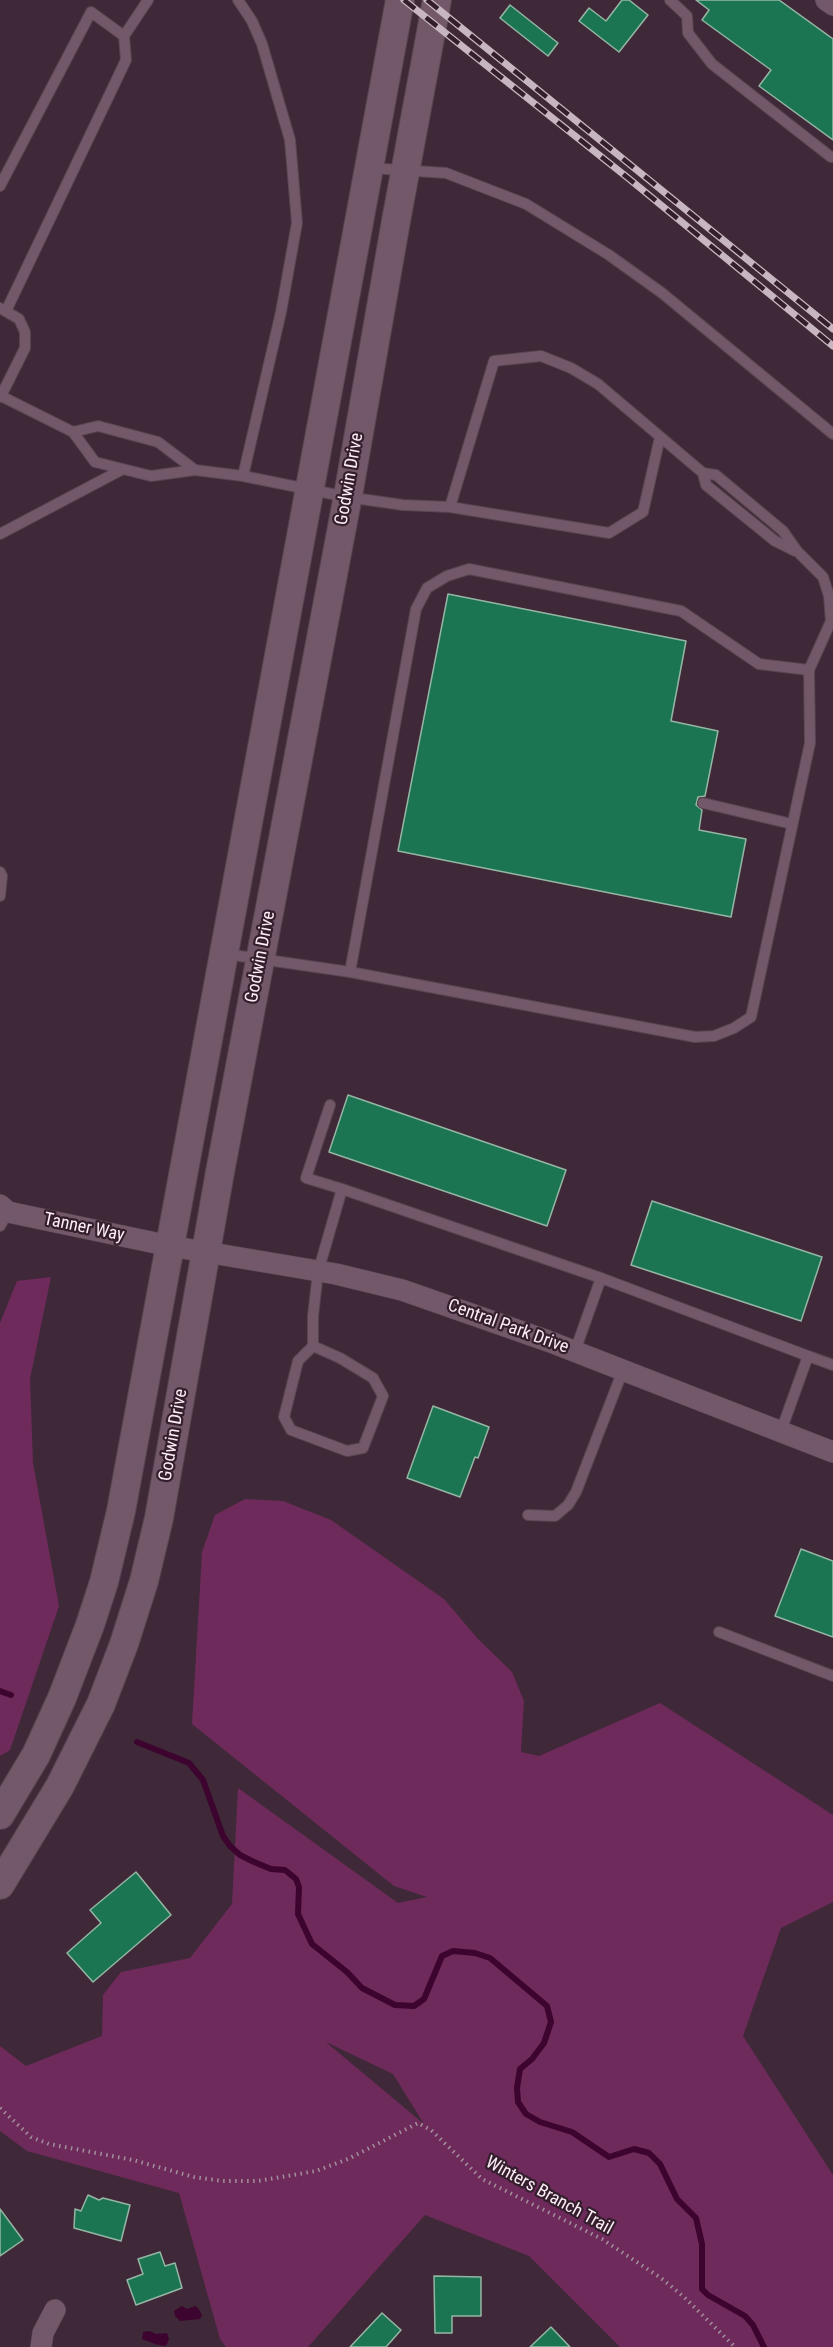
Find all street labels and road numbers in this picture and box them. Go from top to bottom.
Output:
street label: Godwin Drive [331,431,369,527]
street label: Godwin Drive [242,909,280,1005]
street label: Tanner Way [42,1209,126,1247]
street label: Central Park Drive [445,1295,571,1359]
street label: Godwin Drive [155,1387,193,1483]
street label: Winters Branch Trail [482,2152,616,2240]

